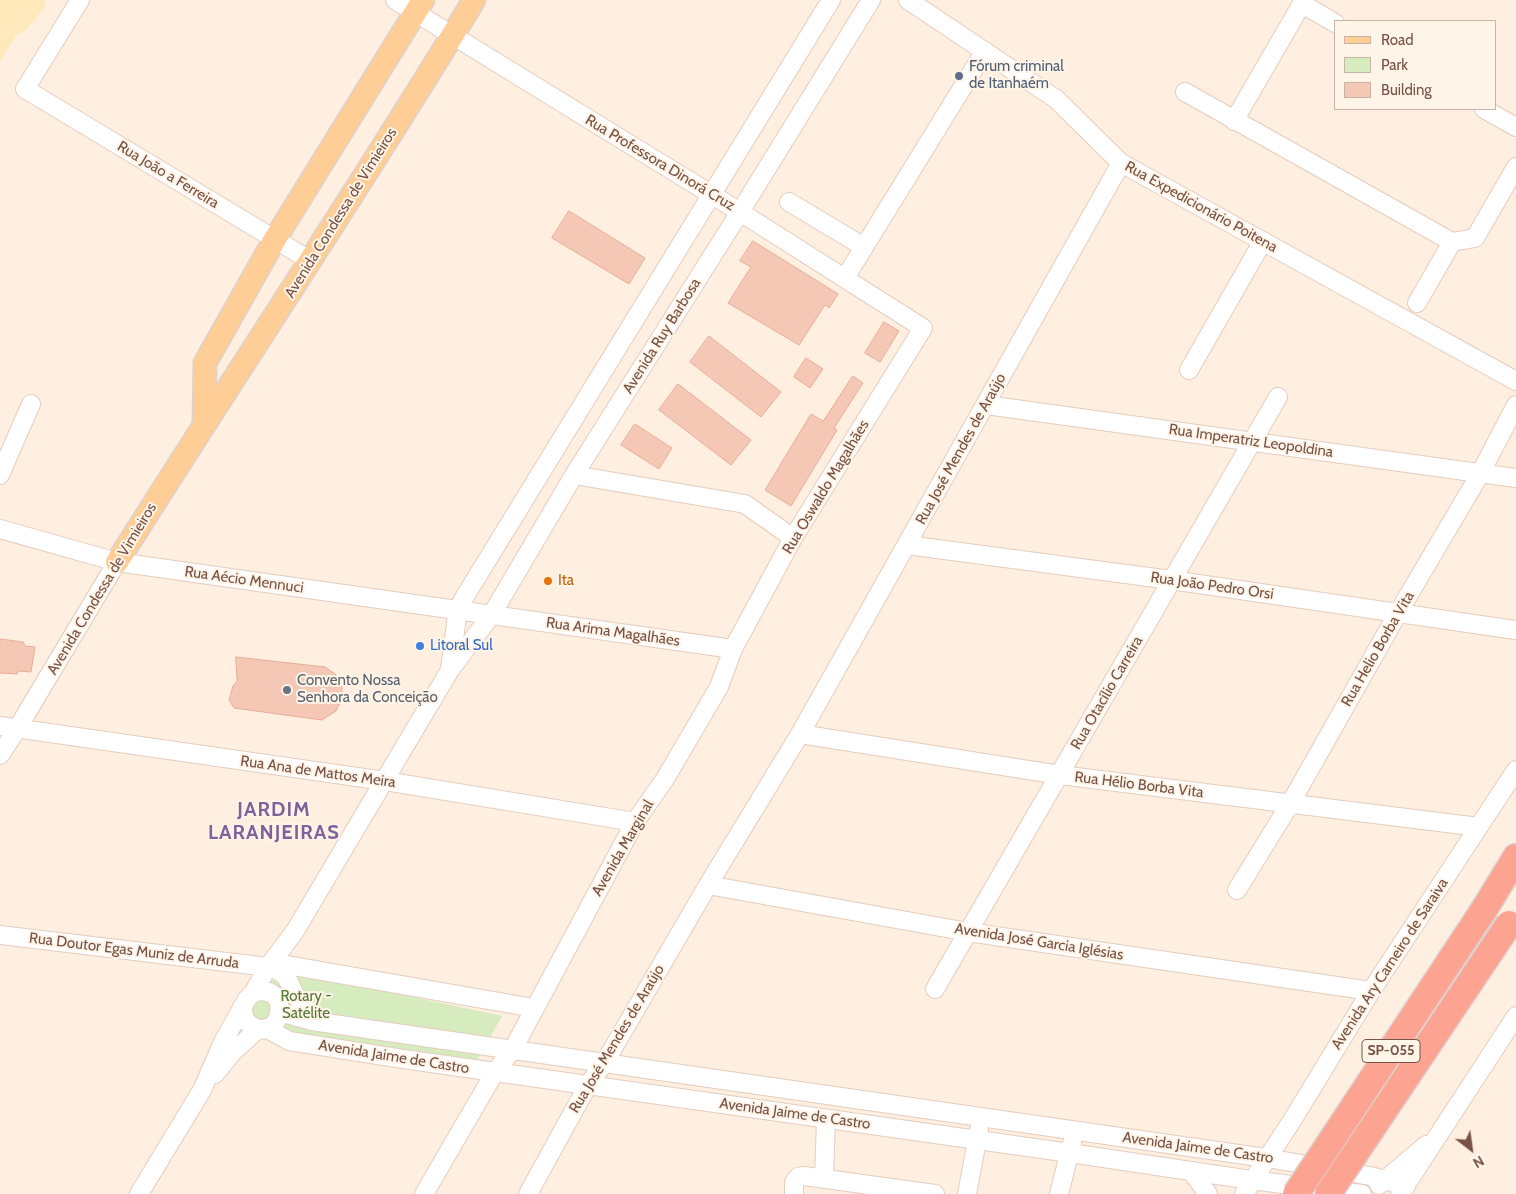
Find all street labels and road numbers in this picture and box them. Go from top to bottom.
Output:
street label: Rua Professora Dinorá Cruz [582,111,738,215]
street label: Avenida Condessa de Vimieiros [281,125,401,301]
street label: Rua João a Ferreira [114,138,222,212]
street label: Rua Expedicionário Poitena [1122,158,1280,256]
street label: Avenida Ruy Barbosa [619,275,705,397]
street label: Rua José Mendes de Araújo [912,370,1010,528]
street label: Rua Oswaldo Magalhães [779,417,873,557]
street label: Rua Imperatriz Leopoldina [1168,421,1334,461]
street label: Avenida Condessa de Vimieiros [43,500,161,678]
street label: Rua Aécio Mennuci [183,563,305,597]
street label: Rua João Pedro Orsi [1149,568,1275,604]
street label: Rua Helio Borba Vita [1338,588,1418,710]
street label: Rua Arima Magalhães [545,614,681,650]
street label: Rua Otacílio Carreira [1067,633,1147,753]
street label: Rua Ana de Mattos Meira [239,752,397,792]
street label: Rua Hélio Borba Vita [1073,768,1205,802]
street label: Avenida Marginal [588,797,658,899]
street label: Avenida Ary Carneiro de Saraiva [1328,875,1452,1053]
street label: Avenida José Garcia Iglésias [953,920,1125,964]
street label: Rua Doutor Egas Muniz de Arruda [28,929,240,973]
street label: Rua José Mendes de Araújo [566,962,668,1116]
street label: Avenida Jaime de Castro [317,1036,471,1078]
road number: SP-055 [1362,1040,1420,1062]
street label: Avenida Jaime de Castro [718,1094,872,1134]
street label: Avenida Jaime de Castro [1121,1128,1275,1168]

